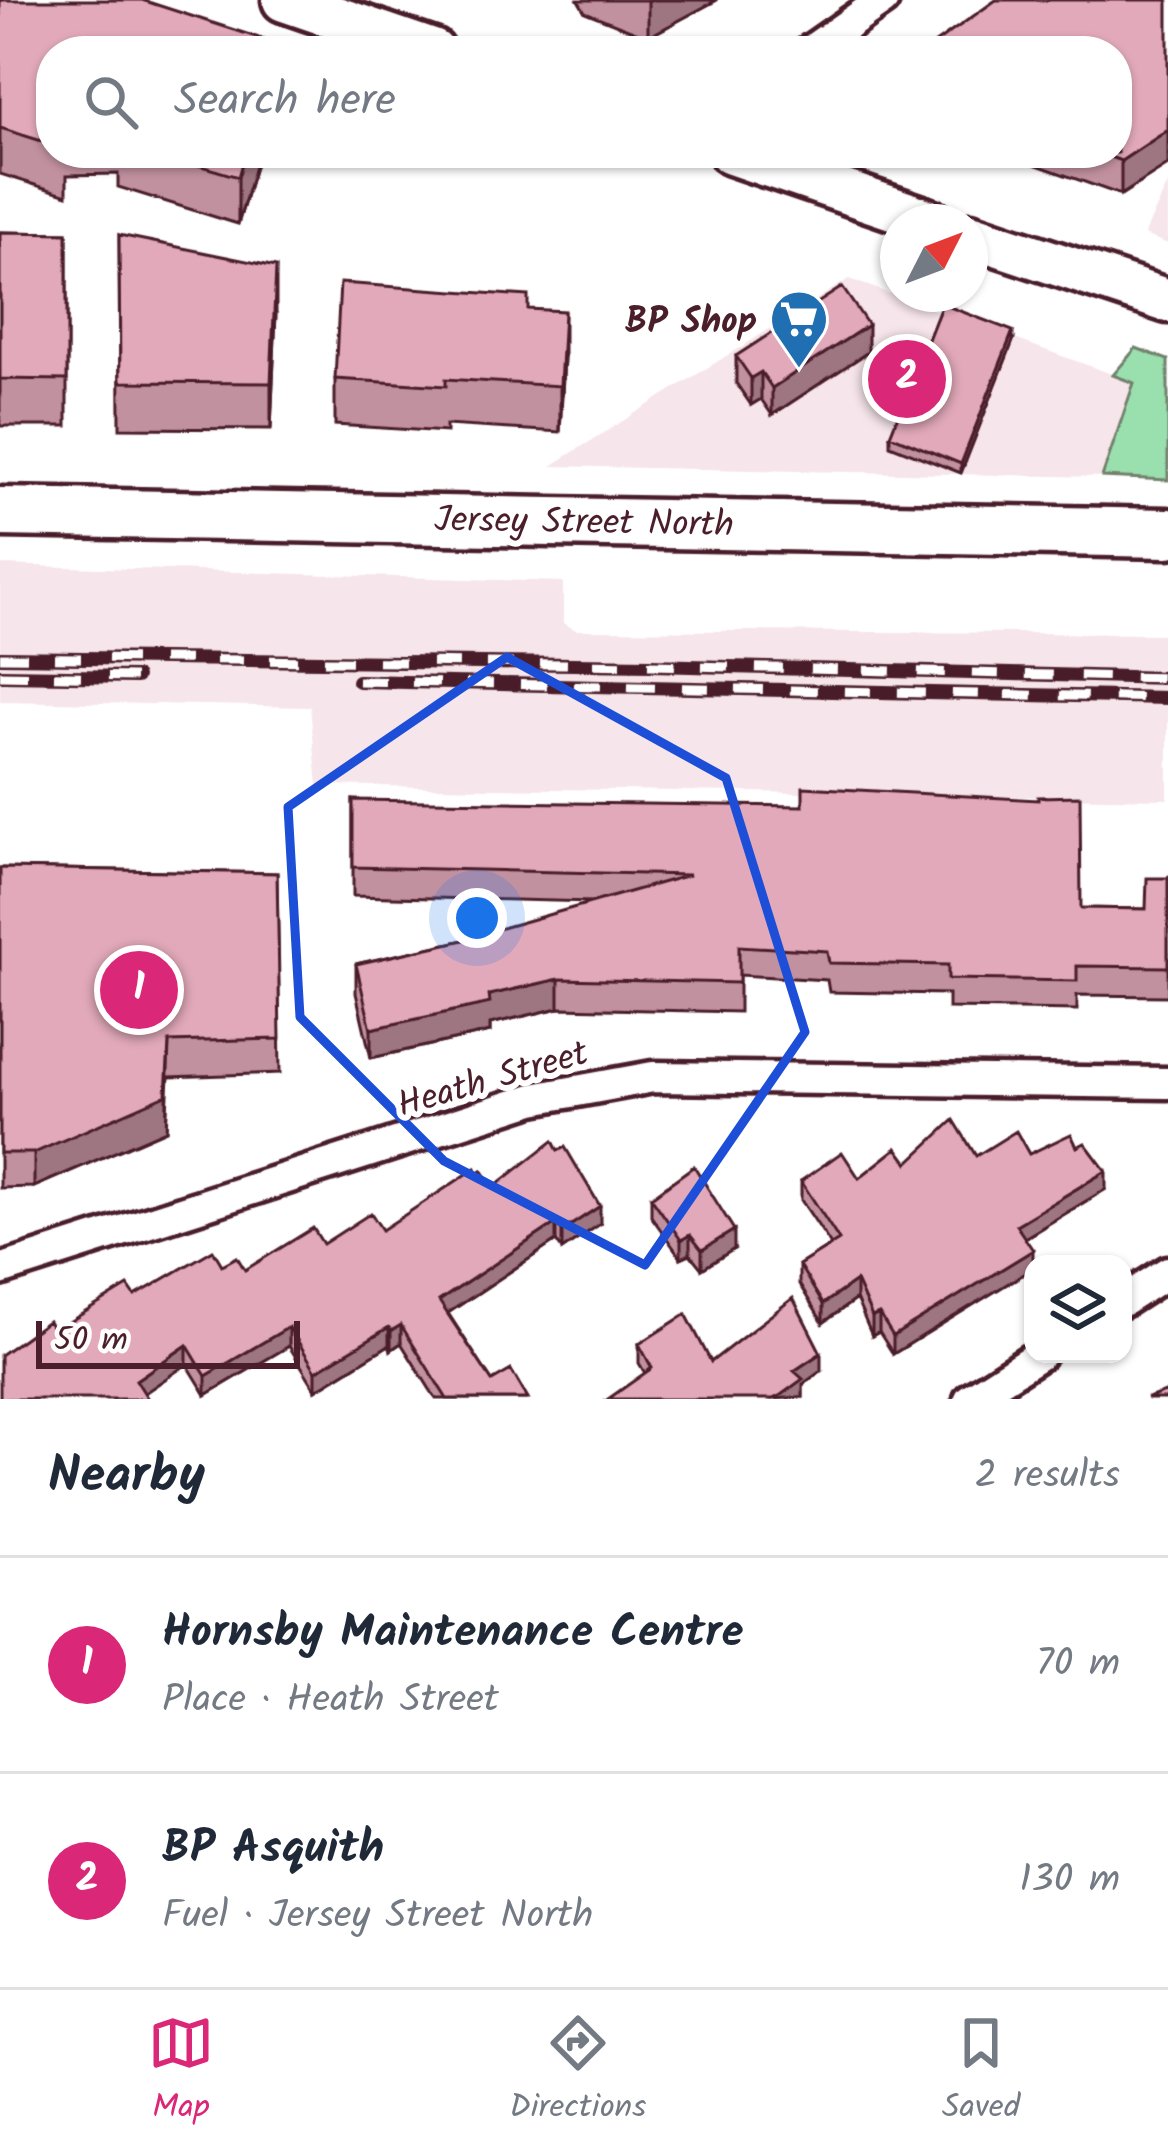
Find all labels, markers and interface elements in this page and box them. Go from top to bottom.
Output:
search box [36,36,1132,168]
text: Search here [174,66,396,138]
icon: search [78,69,144,135]
north arrow [880,204,988,312]
supermarket icon: BP Shop [768,288,830,370]
place label: BP Shop [625,294,757,351]
pin: 2 [868,334,946,424]
street label: Jersey Street North [434,492,734,555]
your location [447,888,507,948]
pin: 1 [100,945,178,1035]
street label: Heath Street [391,1026,596,1135]
map controls [1024,1255,1132,1363]
button: layers [1024,1255,1132,1363]
scale bar [36,1315,300,1368]
text: 50 m [54,1315,128,1368]
text: Nearby [48,1437,205,1518]
text: 2 results [975,1446,1120,1508]
text: Hornsby Maintenance Centre [162,1598,743,1670]
text: 1 [81,1634,93,1696]
text: 70 m [1036,1634,1120,1696]
text: Place · Heath Street [162,1670,499,1732]
text: BP Asquith [162,1814,384,1886]
text: 2 [76,1850,98,1912]
text: 130 m [1019,1850,1120,1912]
text: Fuel · Jersey Street North [162,1886,593,1948]
tab: Map [148,2010,214,2135]
tab: Directions [509,2010,646,2135]
tab: Saved [942,2010,1020,2135]

